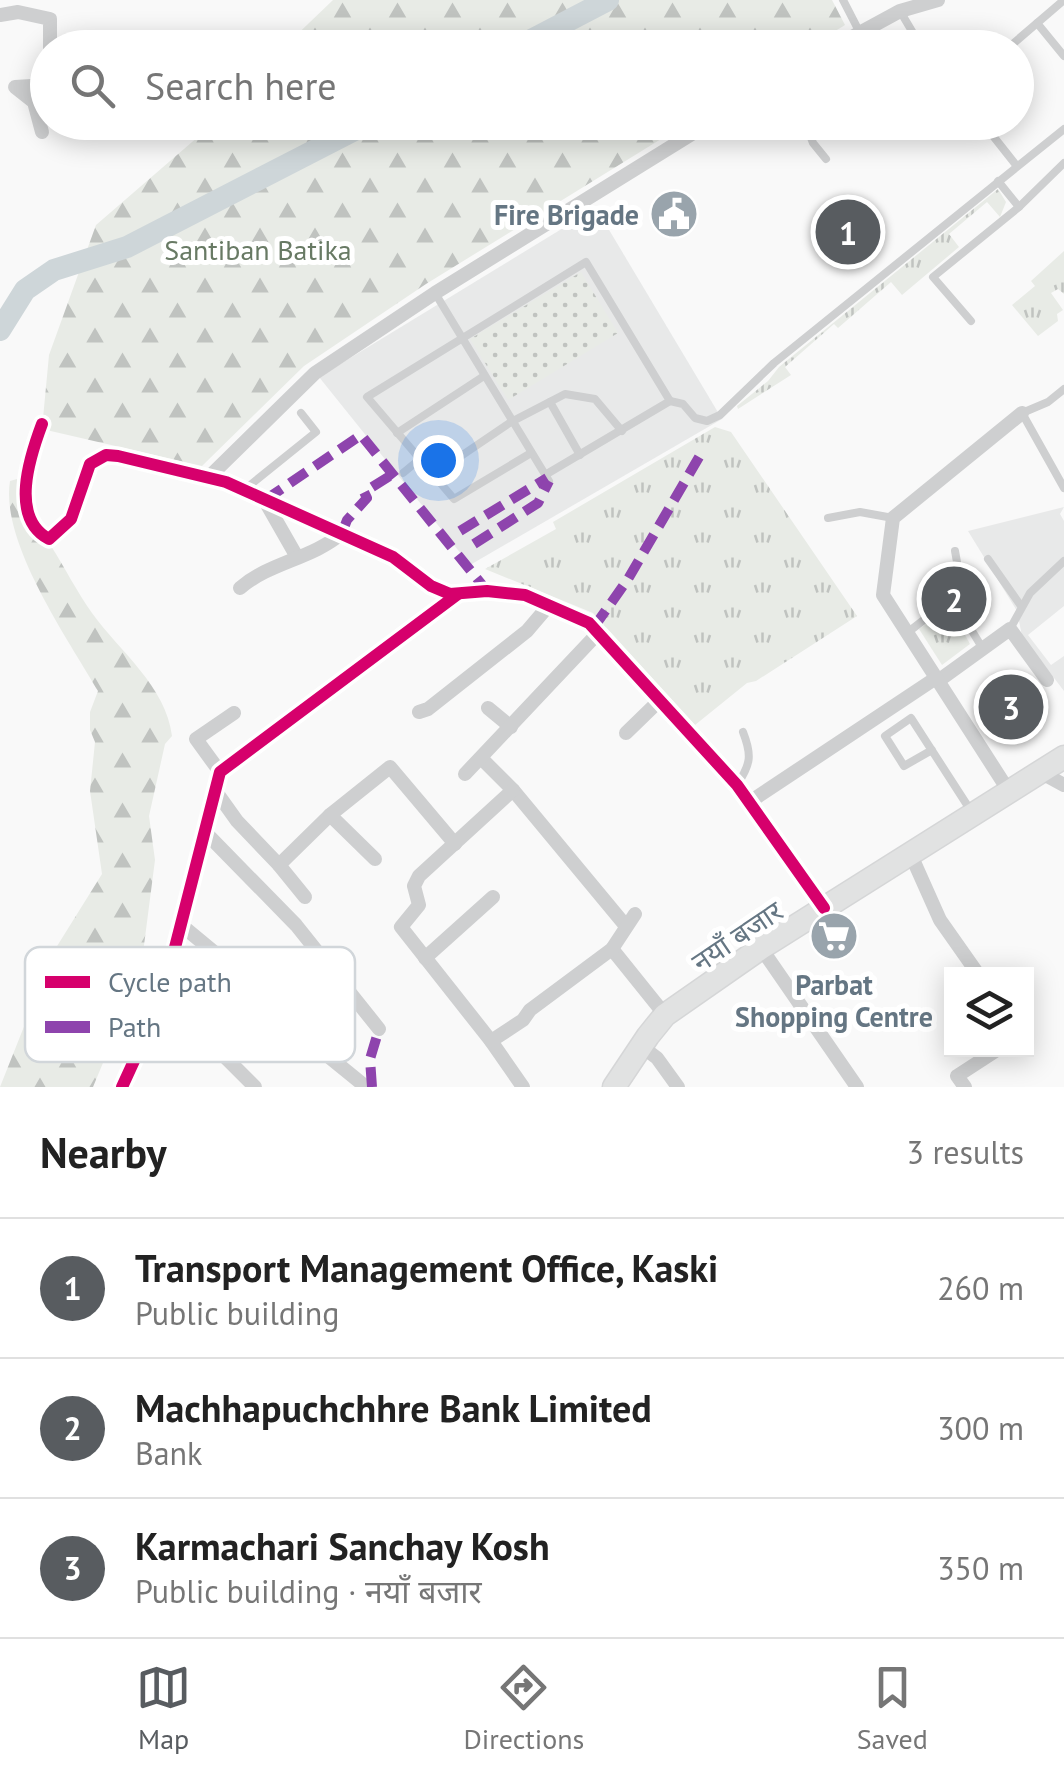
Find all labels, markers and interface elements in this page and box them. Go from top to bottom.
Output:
search box [30,30,1034,140]
icon: search [65,58,120,113]
text: Search here [145,61,337,110]
public building icon: Fire Brigade [648,188,700,240]
pin: 1 [816,194,880,270]
place label: Fire Brigade [494,196,639,233]
park label: Santiban Batika [164,231,352,268]
your location [413,435,464,486]
pin: 2 [922,562,986,636]
pin: 3 [978,670,1044,744]
street label: नयाँ बजार [684,892,790,980]
supermarket icon: Parbat Shopping Centre [808,910,860,962]
legend [25,947,355,1062]
text: Cycle path [108,963,232,1000]
place label: Parbat Shopping Centre [735,966,933,1035]
map controls [944,967,1034,1057]
button: layers [944,967,1034,1057]
text: Path [108,1008,161,1045]
text: Nearby [40,1125,167,1180]
text: 3 results [906,1131,1024,1173]
text: Transport Management Office, Kaski [135,1243,718,1292]
text: 1 [63,1267,82,1309]
text: 260 m [937,1267,1024,1309]
text: Public building [135,1292,339,1334]
text: Machhapuchchhre Bank Limited [135,1383,652,1432]
text: 2 [63,1407,82,1449]
text: 300 m [937,1407,1024,1449]
text: Bank [135,1432,202,1474]
text: Karmachari Sanchay Kosh [135,1521,550,1570]
text: 3 [63,1547,82,1589]
text: 350 m [937,1547,1024,1589]
text: Public building · नयाँ बजार [135,1570,482,1612]
tab: Map [136,1660,191,1757]
tab: Directions [463,1660,584,1757]
tab: Saved [857,1660,928,1757]

